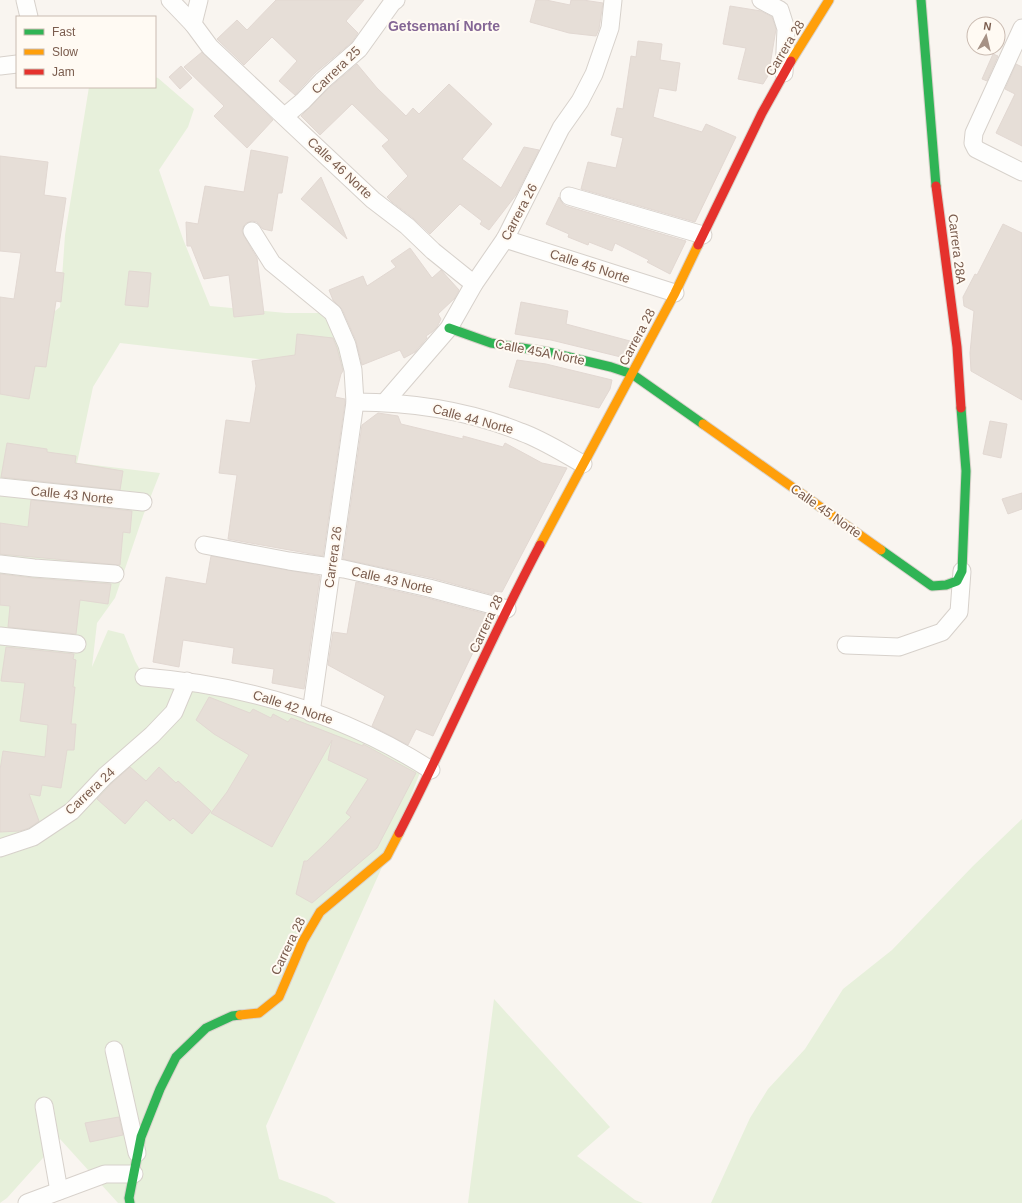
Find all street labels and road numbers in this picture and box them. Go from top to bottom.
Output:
street label: Carrera 28 [763,18,807,78]
street label: Carrera 25 [308,43,364,97]
street label: Calle 46 Norte [304,134,376,202]
street label: Carrera 26 [498,181,540,243]
street label: Carrera 28A [945,213,969,285]
street label: Calle 45 Norte [548,246,632,286]
street label: Carrera 28 [616,306,658,368]
street label: Calle 45A Norte [494,336,586,368]
street label: Calle 44 Norte [431,401,515,437]
street label: Calle 45 Norte [788,481,864,541]
street label: Calle 43 Norte [30,483,114,507]
street label: Carrera 26 [321,525,345,589]
street label: Calle 43 Norte [350,563,434,597]
street label: Carrera 28 [466,593,506,655]
street label: Calle 42 Norte [251,687,335,727]
street label: Carrera 24 [62,764,118,818]
street label: Carrera 28 [268,915,308,977]

